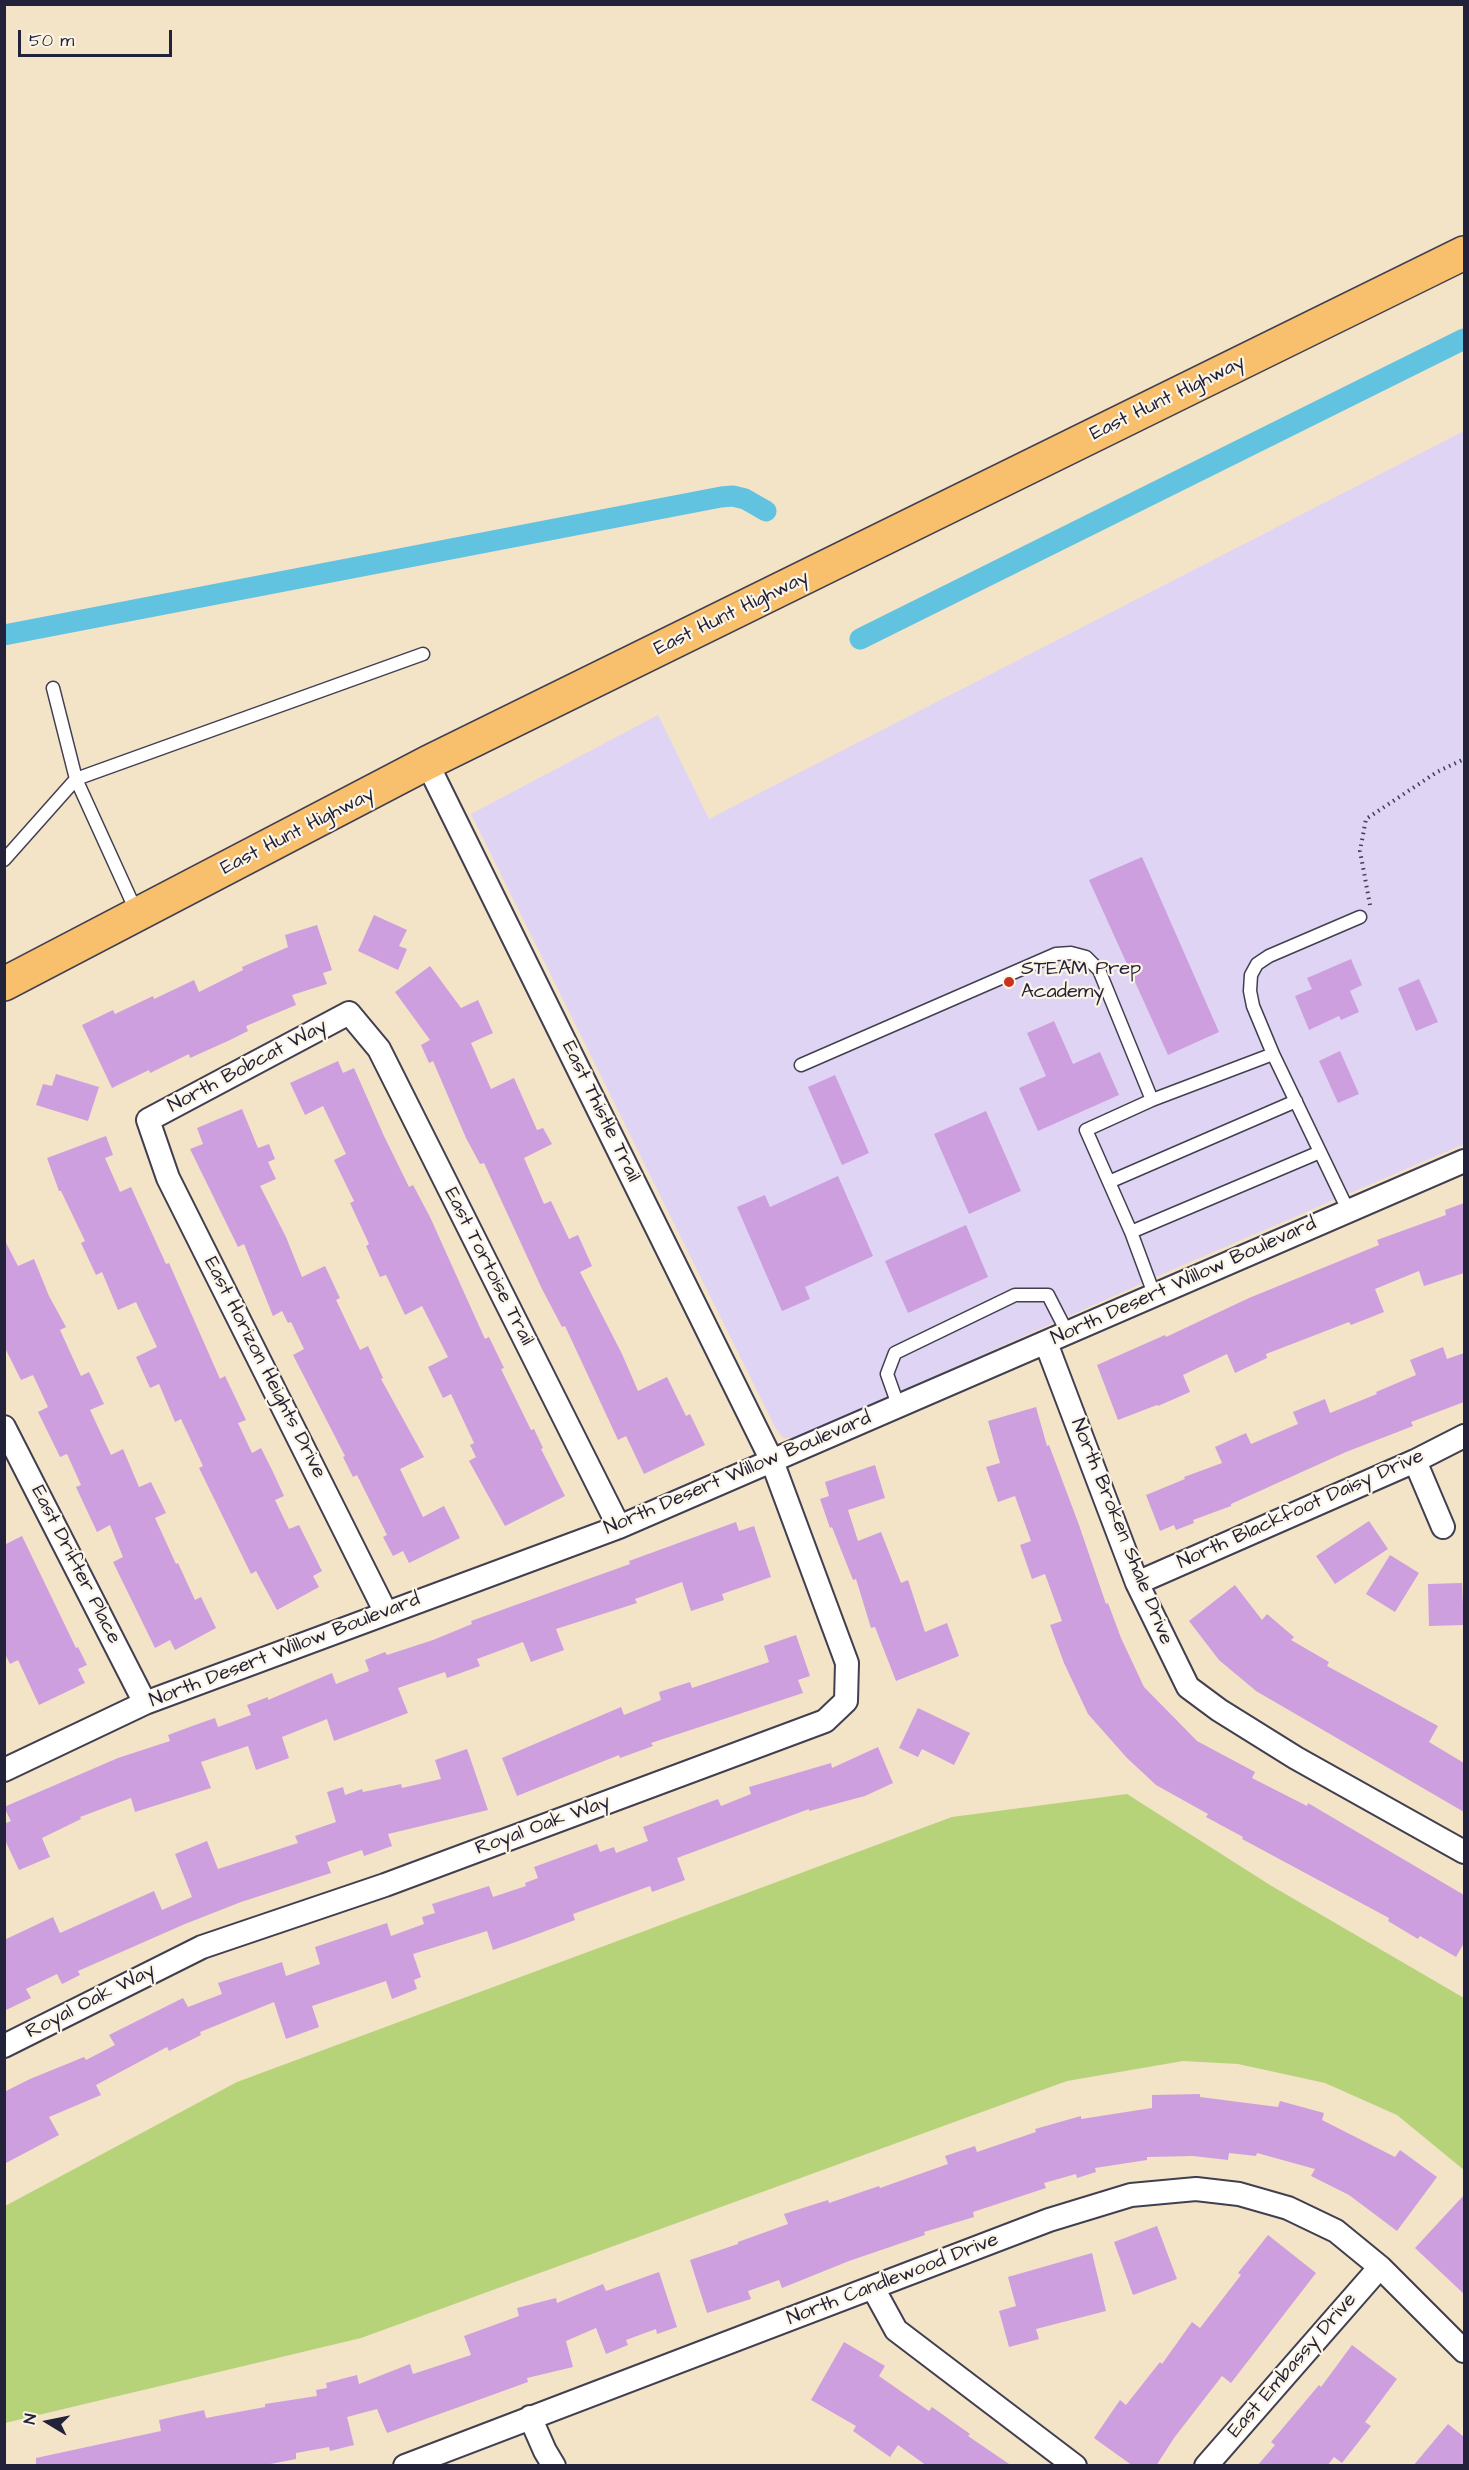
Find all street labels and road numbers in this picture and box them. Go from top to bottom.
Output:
street label: East Hunt Highway [1087,351,1249,447]
street label: East Hunt Highway [651,566,813,662]
street label: East Hunt Highway [217,783,379,881]
street label: North Bobcat Way [164,1015,332,1119]
street label: East Thistle Trail [556,1038,644,1186]
street label: East Tortoise Trail [438,1184,538,1350]
street label: North Desert Willow Boulevard [1048,1213,1320,1351]
street label: East Horizon Heights Drive [198,1253,330,1483]
street label: North Desert Willow Boulevard [601,1407,875,1541]
street label: North Broken Shale Drive [1065,1416,1177,1648]
street label: North Blackfoot Daisy Drive [1174,1445,1428,1575]
street label: East Drifter Place [25,1482,125,1648]
street label: North Desert Willow Boulevard [146,1588,424,1714]
street label: Royal Oak Way [472,1791,614,1861]
street label: Royal Oak Way [22,1959,160,2045]
street label: North Candlewood Drive [784,2229,1002,2331]
street label: East Embassy Drive [1224,2289,1362,2443]

